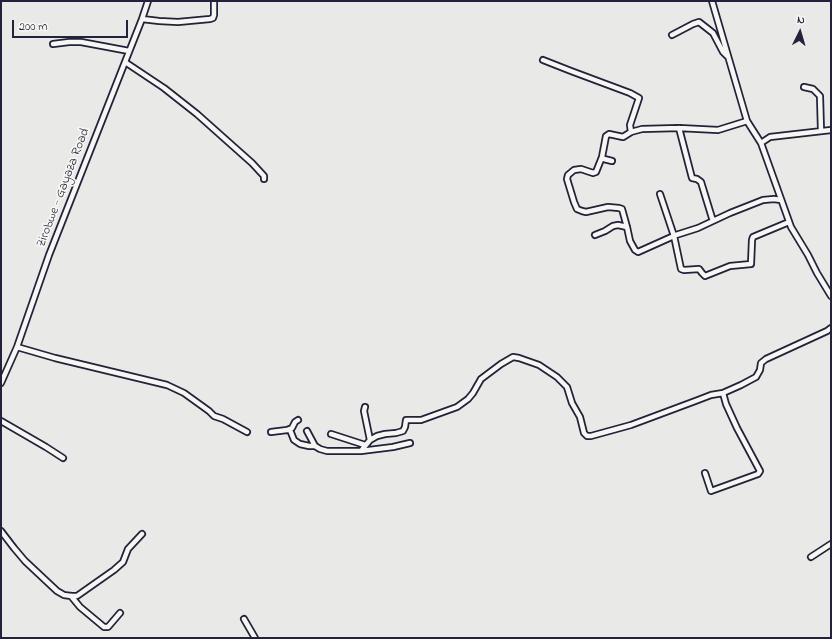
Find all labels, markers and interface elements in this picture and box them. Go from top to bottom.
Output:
scale bar [14,12,130,38]
north arrow [780,12,820,52]
text: N [797,12,805,28]
text: 200 m [19,18,48,36]
street label: Zirobwe - Gayaza Road [34,126,94,250]

